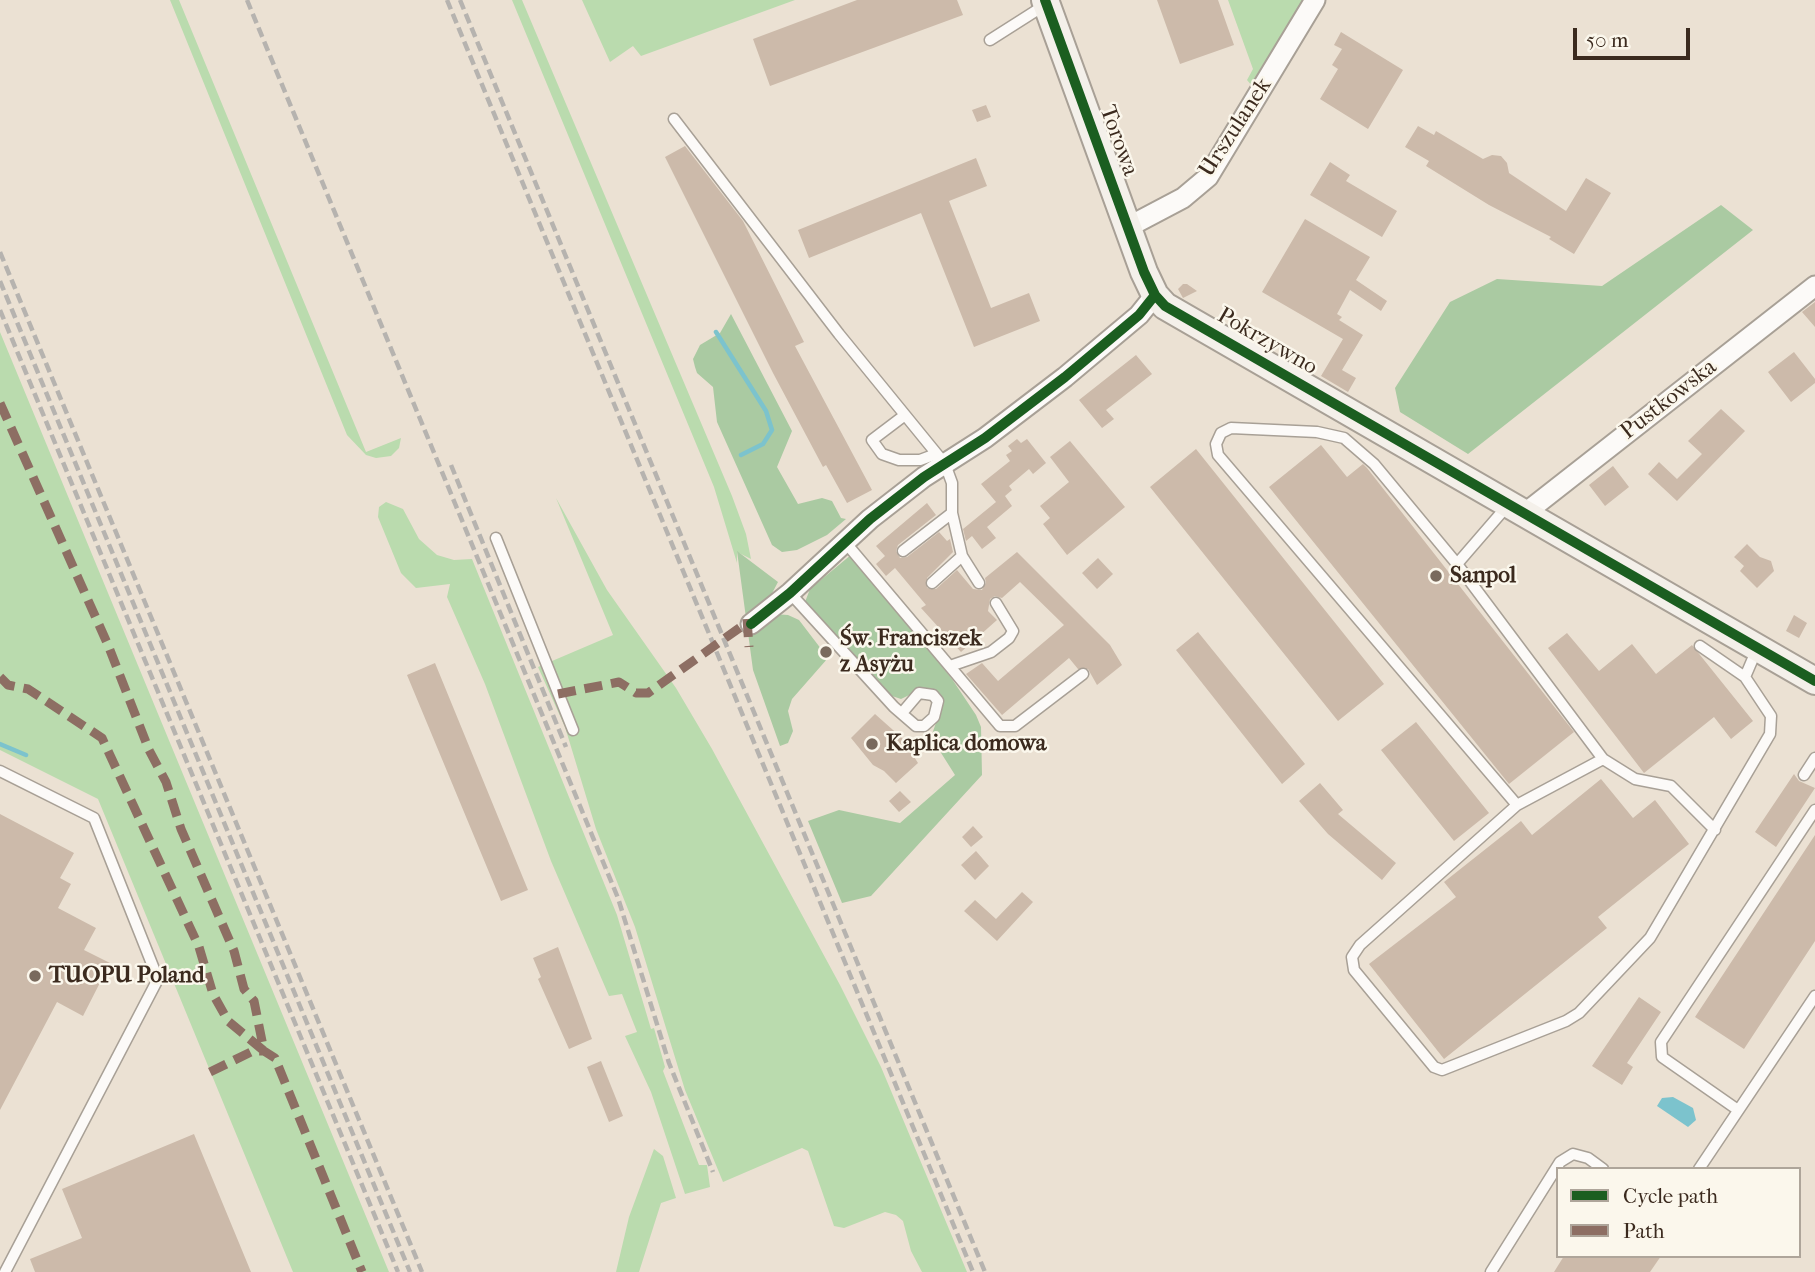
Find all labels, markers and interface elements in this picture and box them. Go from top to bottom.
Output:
scale bar [1577,14,1694,58]
text: 50 m [1586,28,1629,52]
street label: Urszulanek [1194,73,1278,183]
street label: Torowa [1093,102,1143,180]
street label: Pokrzywno [1212,302,1322,382]
street label: Pustkowska [1615,354,1723,446]
place label: Sanpol [1450,562,1516,590]
marker: Sanpol [1428,568,1444,584]
place label: Św. Franciszek z Asyżu [840,625,982,679]
marker: Św. Franciszek z Asyżu [818,644,834,660]
place label: Kaplica domowa [886,730,1046,758]
marker: Kaplica domowa [864,736,880,752]
place label: TUOPU Poland [49,962,204,990]
marker: TUOPU Poland [27,968,43,984]
legend [1556,1167,1801,1258]
text: Cycle path [1623,1184,1718,1208]
text: Path [1623,1219,1664,1243]

